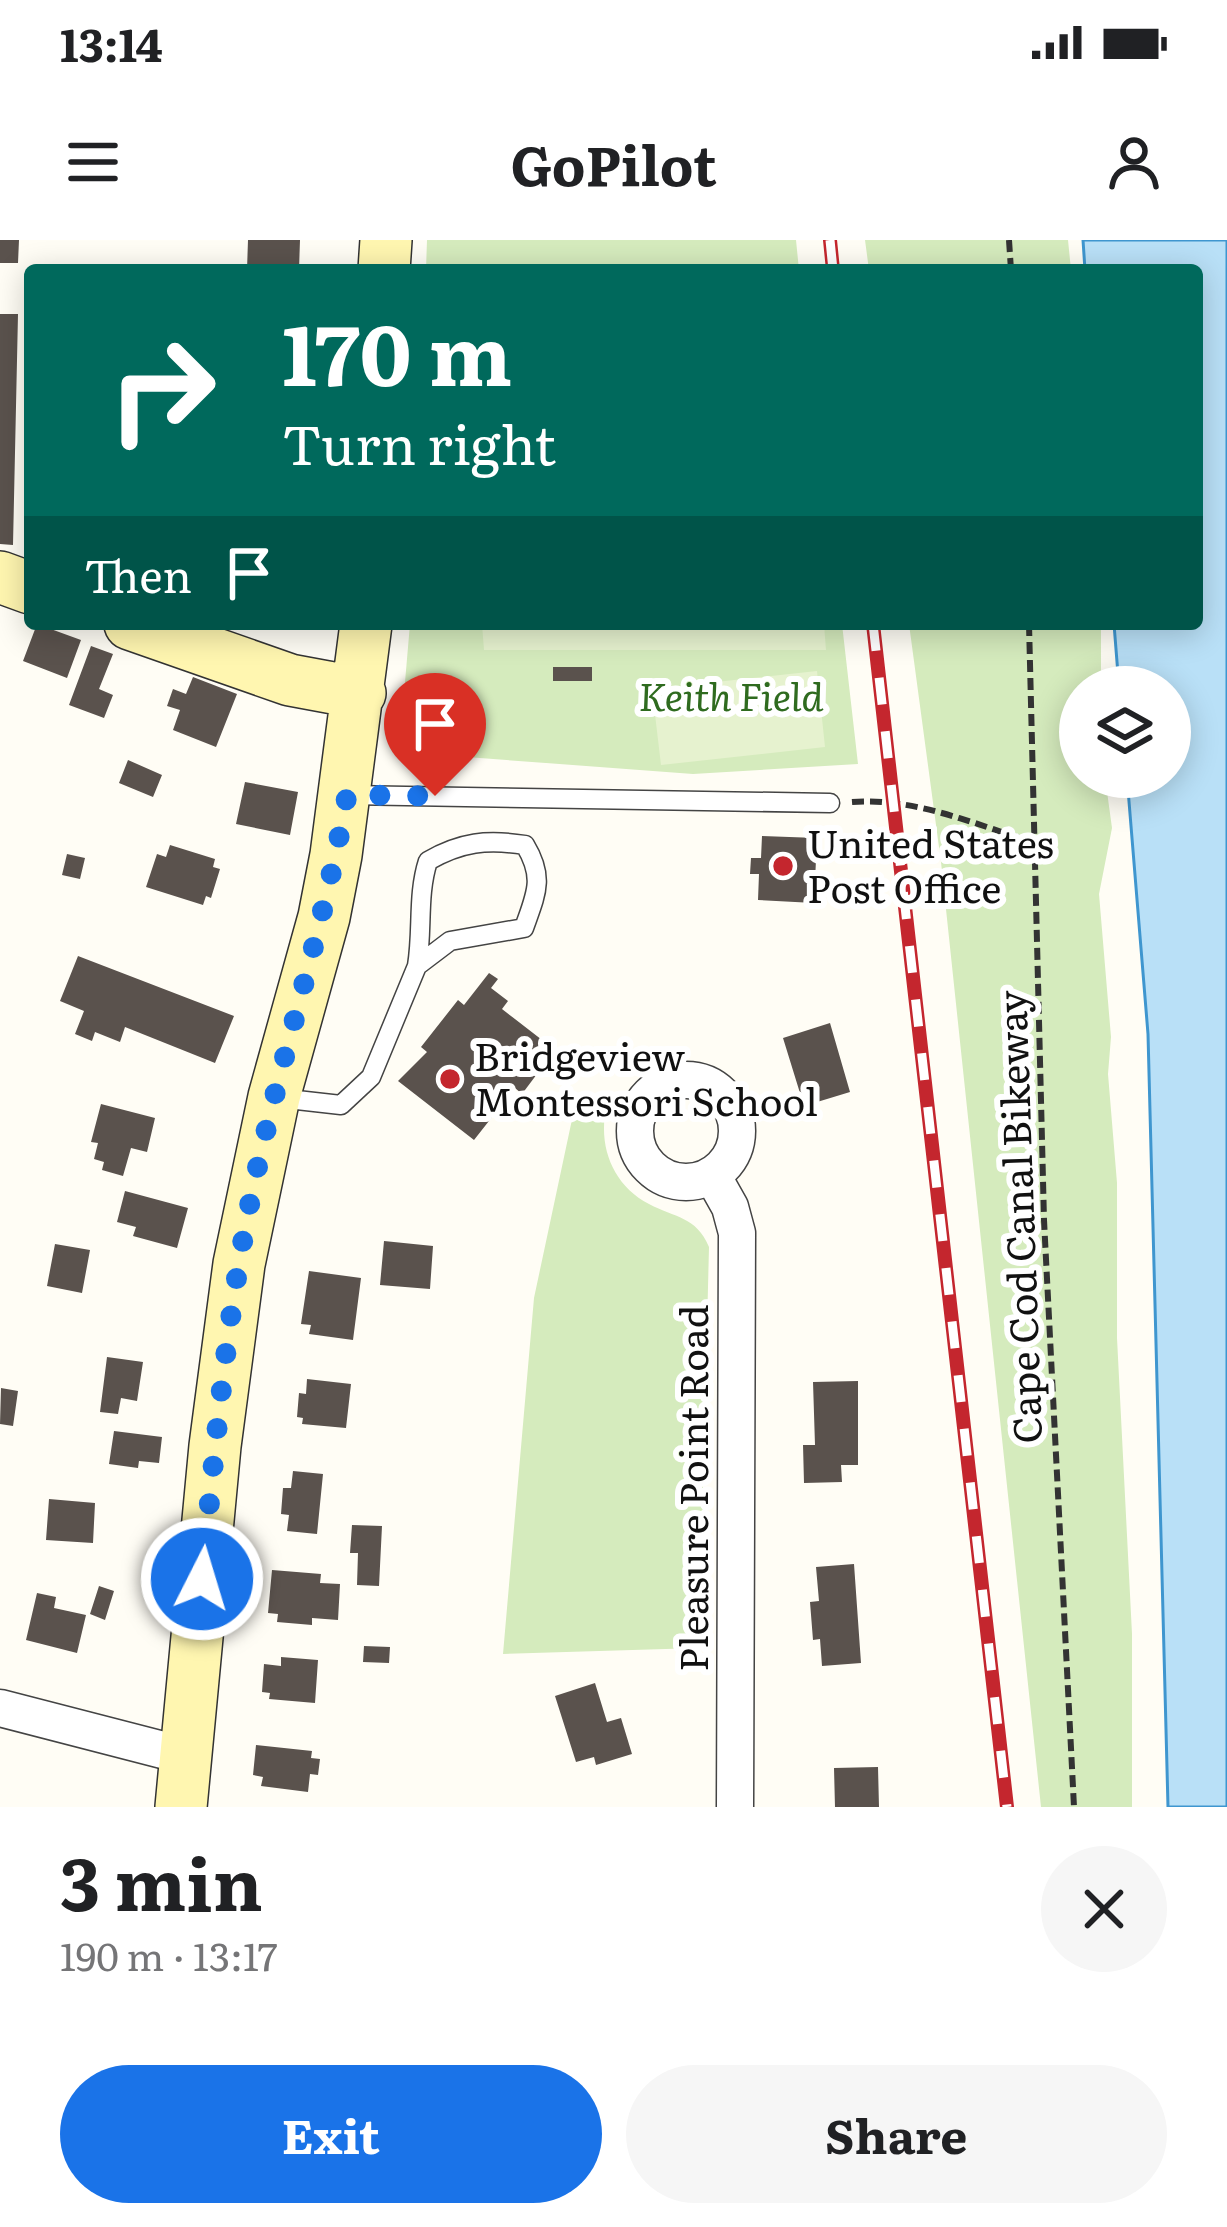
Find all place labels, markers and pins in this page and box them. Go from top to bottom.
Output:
pin [384,673,486,796]
place label: United States Post Office [807,812,1054,915]
marker: United States Post Office [770,853,796,879]
place label: Bridgeview Montessori School [474,1025,818,1128]
marker: Bridgeview Montessori School [437,1066,463,1092]

